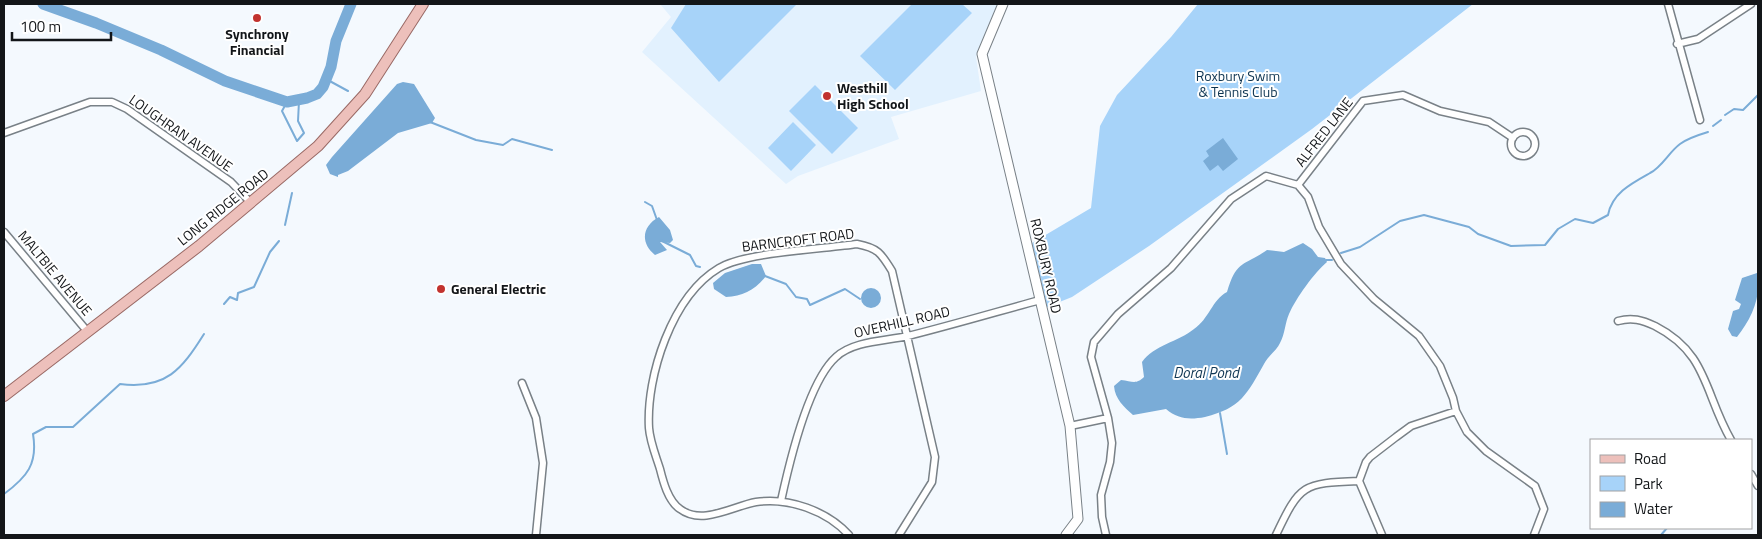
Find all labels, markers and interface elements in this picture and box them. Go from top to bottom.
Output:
scale bar [12,10,111,42]
marker: Synchrony Financial [251,12,263,24]
text: 100 m [20,15,61,38]
place label: Synchrony Financial [225,23,289,60]
park label: Roxbury Swim & Tennis Club [1196,65,1280,102]
place label: Westhill High School [837,77,909,114]
street label: LOUGHRAN AVENUE [125,89,238,176]
marker: Westhill High School [821,90,833,102]
street label: ALFRED LANE [1290,92,1358,171]
street label: LONG RIDGE ROAD [172,163,273,250]
street label: ROXBURY ROAD [1025,216,1068,316]
street label: BARNCROFT ROAD [740,222,855,257]
street label: MALTBIE AVENUE [13,225,98,320]
place label: General Electric [451,278,546,299]
marker: General Electric [435,283,447,295]
street label: OVERHILL ROAD [852,300,952,343]
water label: Doral Pond [1173,361,1240,384]
legend [1590,439,1752,529]
text: Road [1634,447,1666,470]
text: Park [1634,472,1663,495]
text: Water [1634,497,1673,520]

